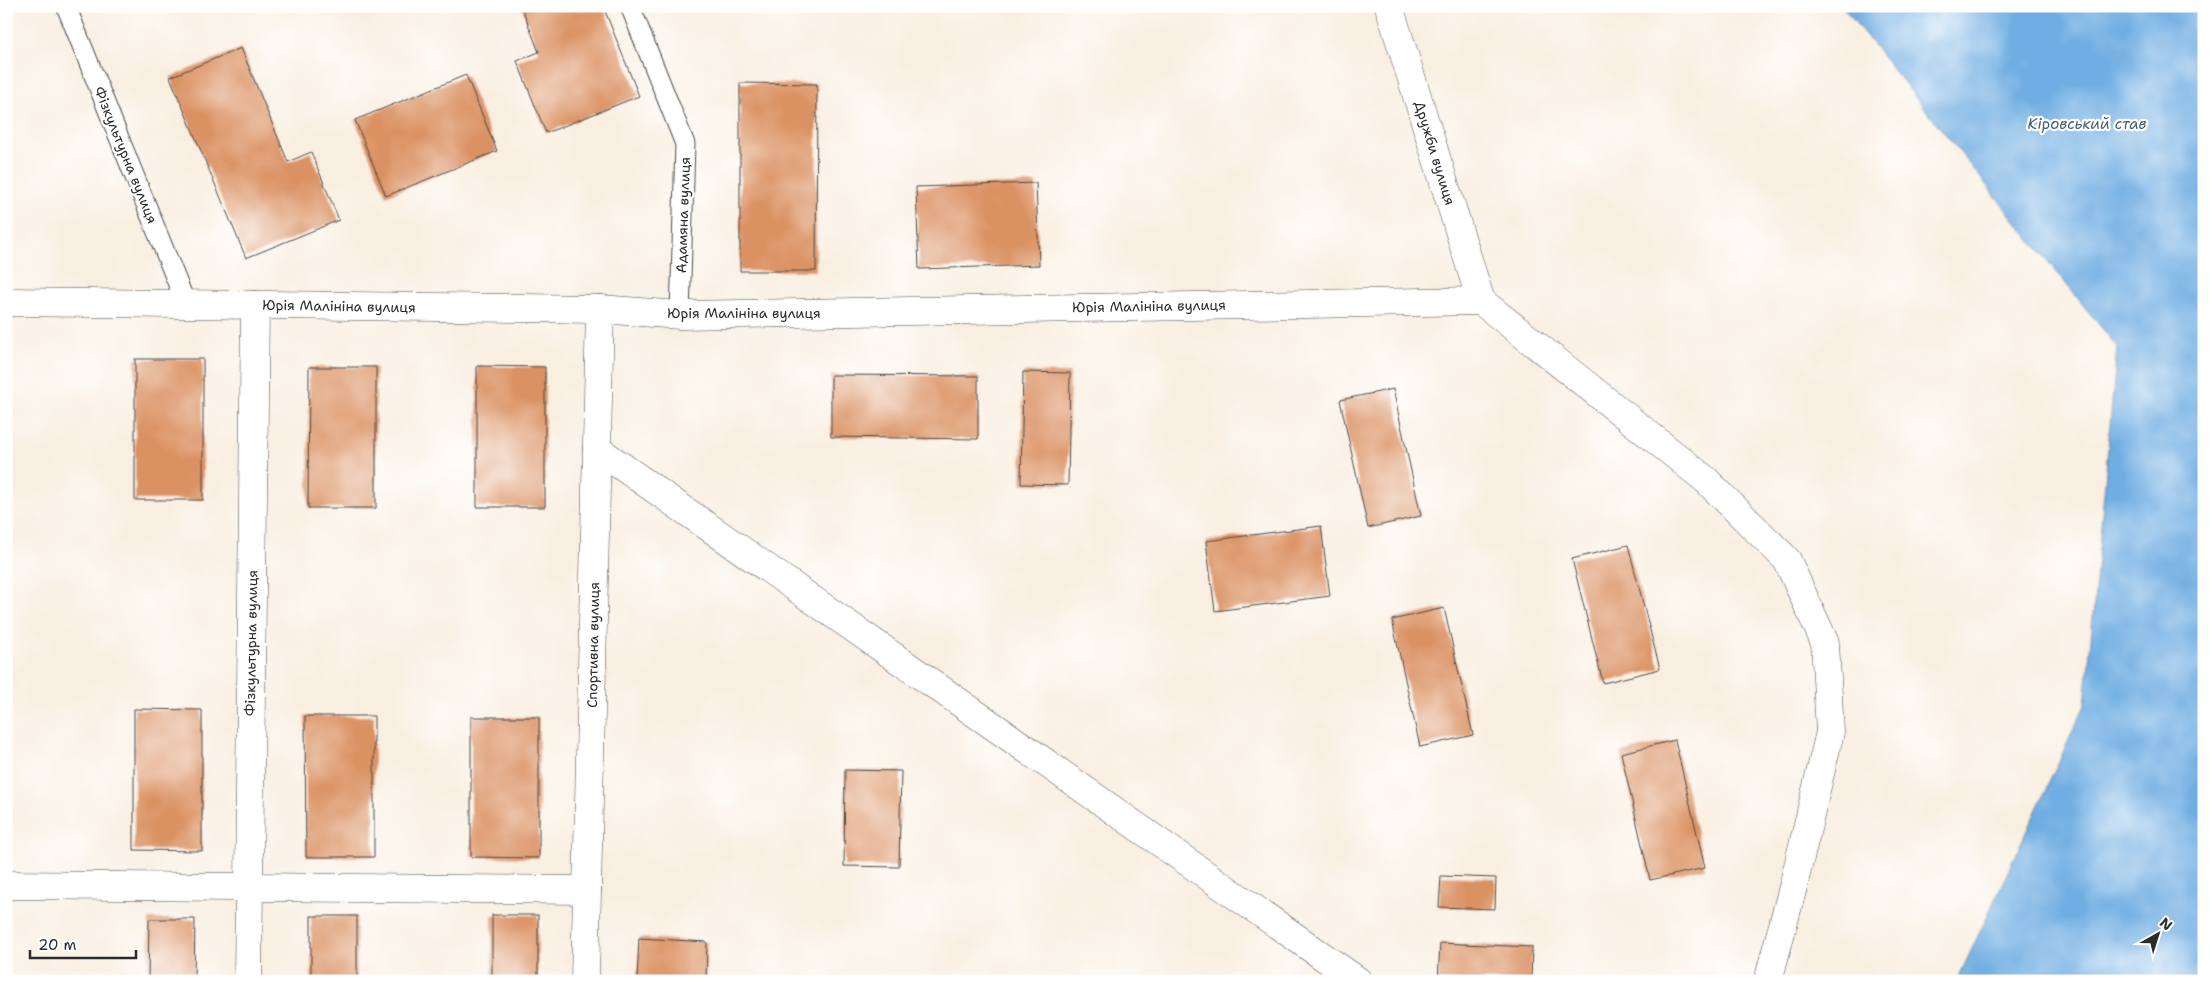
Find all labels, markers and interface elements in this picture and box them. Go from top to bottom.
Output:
street label: Фiзкультурна вулиця [90,84,162,226]
street label: Дружби вулиця [1411,99,1459,207]
water label: Кіровський став [2028,114,2147,134]
street label: Адамяна вулиця [672,156,694,274]
street label: Юрія Малініна вулиця [262,296,416,316]
street label: Юрія Малініна вулиця [1072,296,1226,316]
street label: Юрія Малініна вулиця [667,304,821,322]
street label: Фiзкультурна вулиця [241,570,261,716]
street label: Спортивна вулиця [583,582,603,708]
north arrow [2132,910,2182,960]
text: N [2156,913,2176,934]
scale bar [30,927,136,959]
text: 20 m [38,935,77,955]

